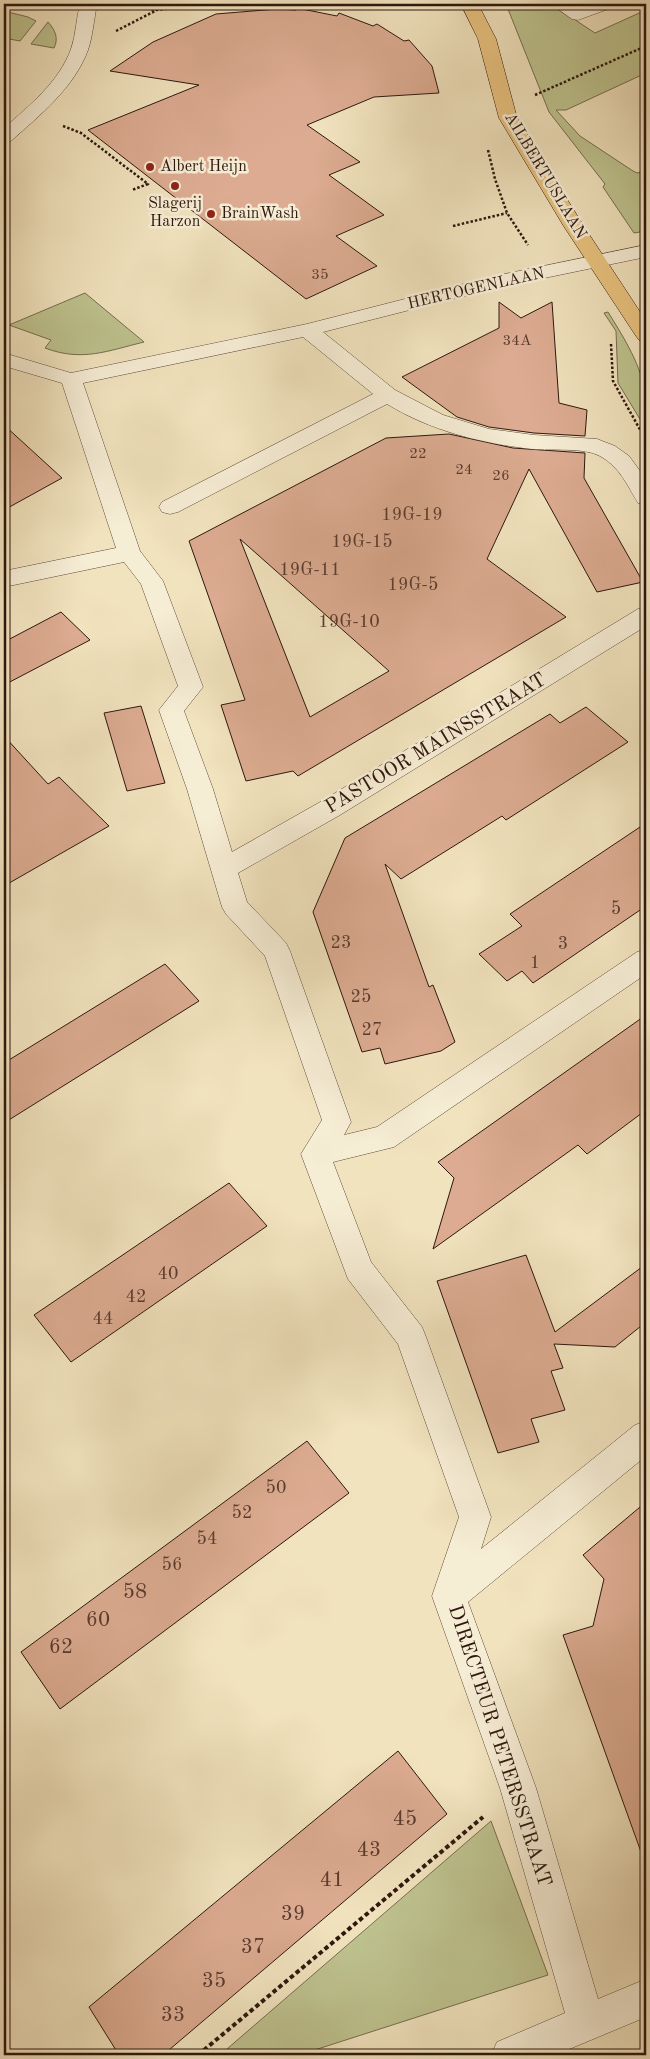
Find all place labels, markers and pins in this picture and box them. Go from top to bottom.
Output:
place label: Albert Heijn [160,159,247,175]
marker: Albert Heijn [144,161,156,173]
marker: Slagerij Harzon [169,180,181,192]
place label: Slagerij Harzon [148,196,202,230]
place label: BrainWash [221,206,299,222]
marker: BrainWash [205,208,217,220]

